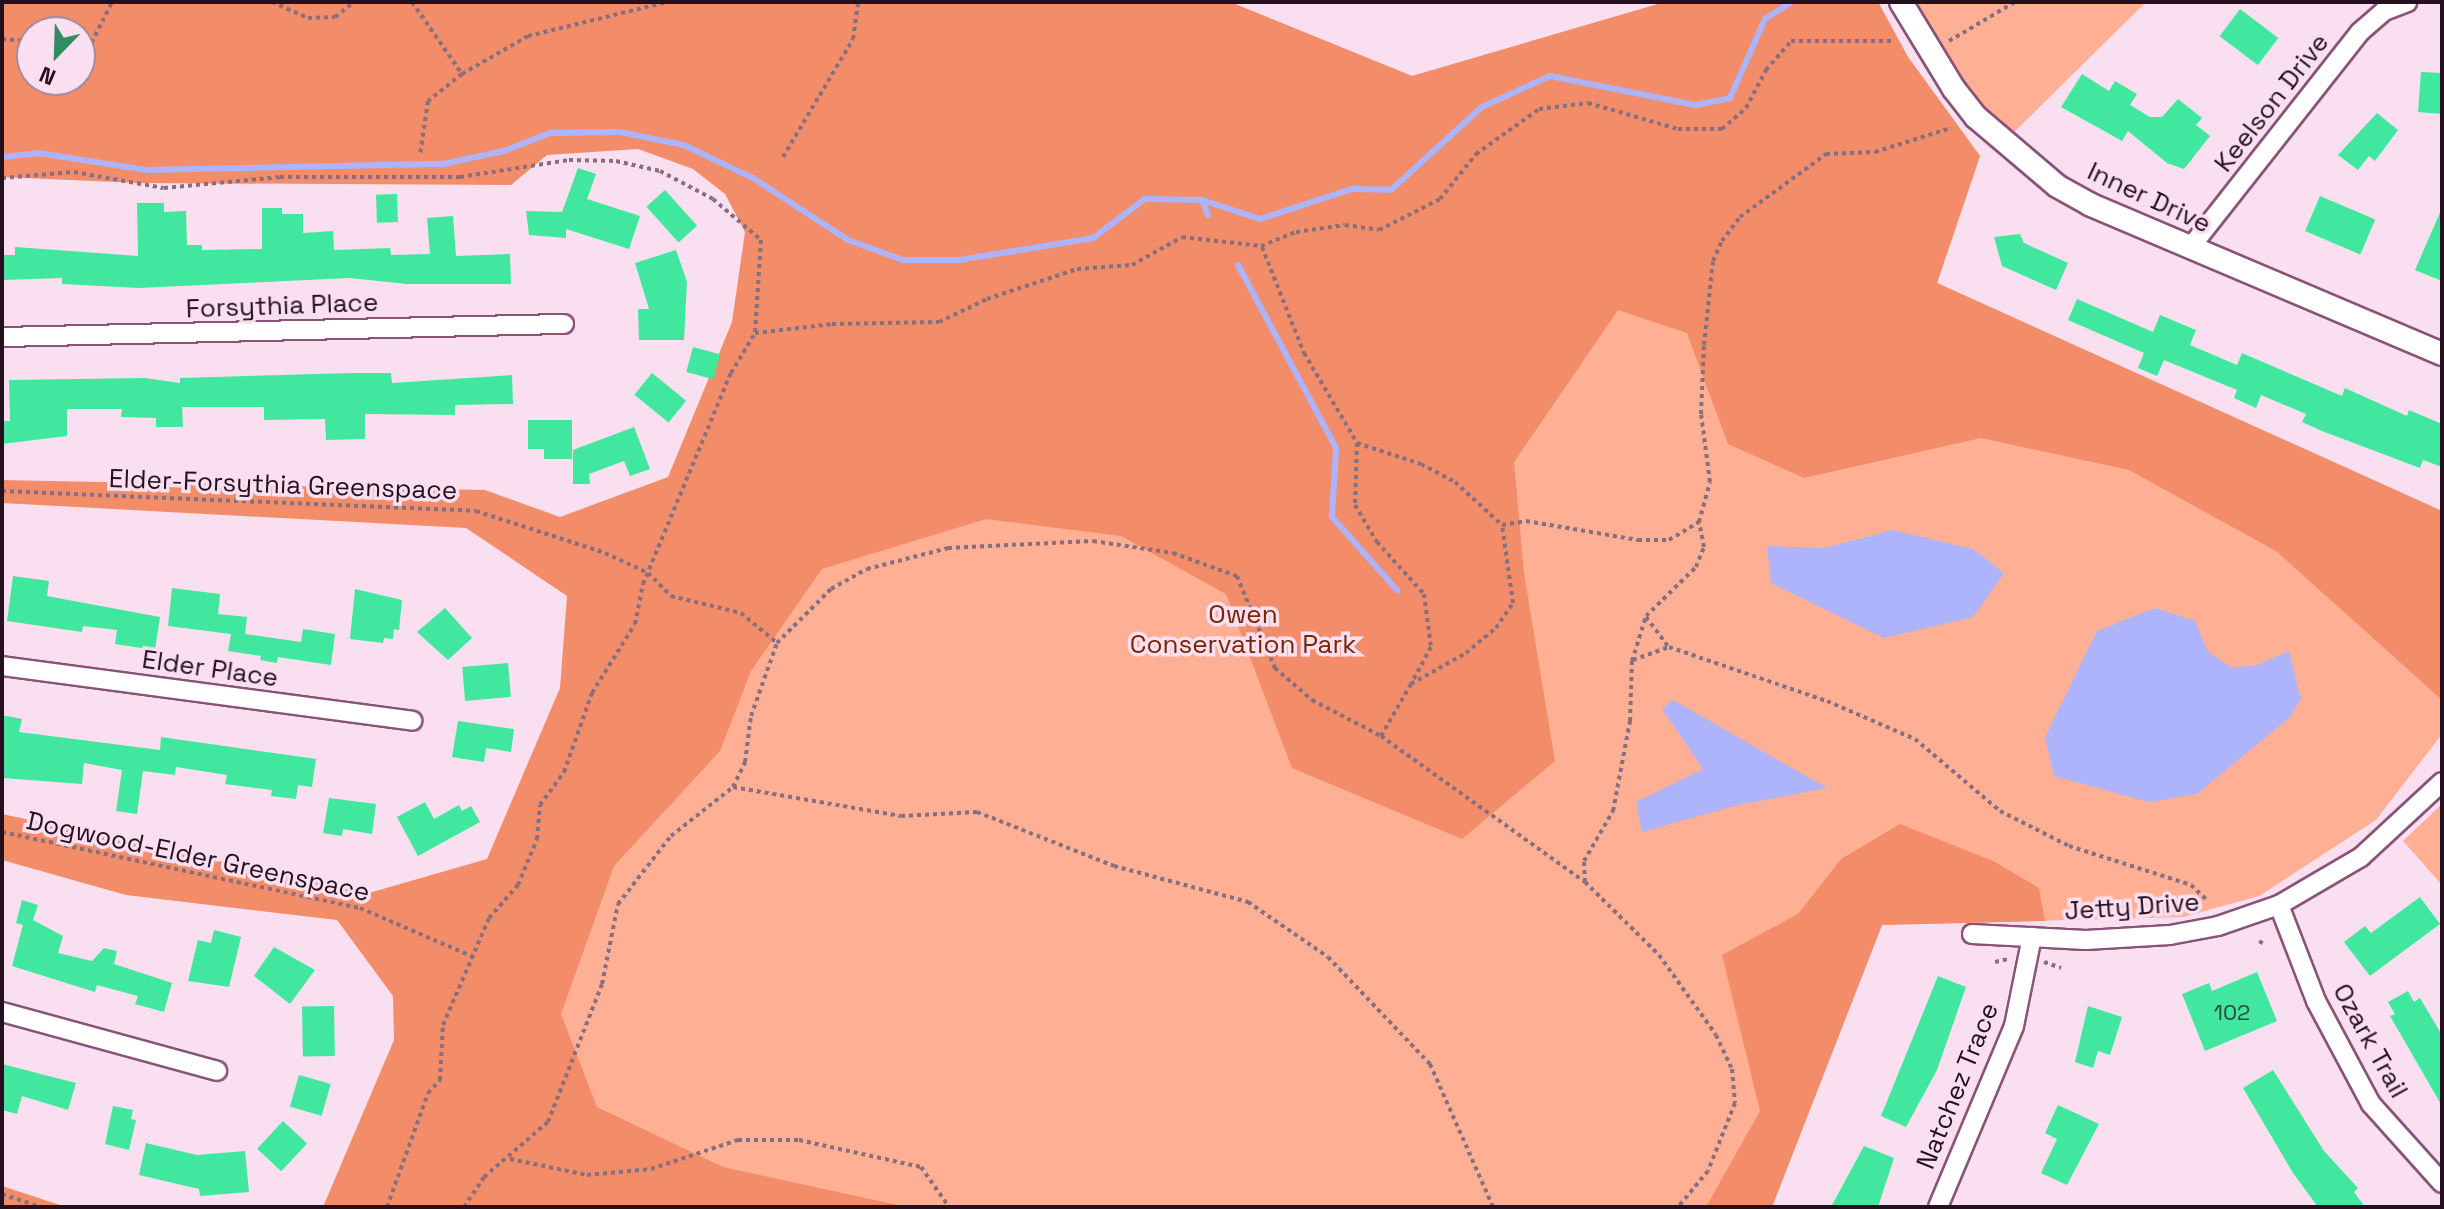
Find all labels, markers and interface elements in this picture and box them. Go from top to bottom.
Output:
north arrow [16,16,96,96]
street label: Keelson Drive [2208,28,2336,178]
text: N [35,60,60,92]
street label: Inner Drive [2082,156,2216,240]
street label: Forsythia Place [185,287,379,325]
street label: Elder-Forsythia Greenspace [108,463,458,507]
park label: Owen Conservation Park [1130,599,1356,660]
street label: Elder Place [140,644,280,694]
street label: Dogwood-Elder Greenspace [24,805,372,909]
street label: Jetty Drive [2063,887,2201,927]
street label: Ozark Trail [2326,978,2414,1104]
street label: Natchez Trace [1910,998,2006,1174]
house number: 102 [2214,1000,2250,1026]

